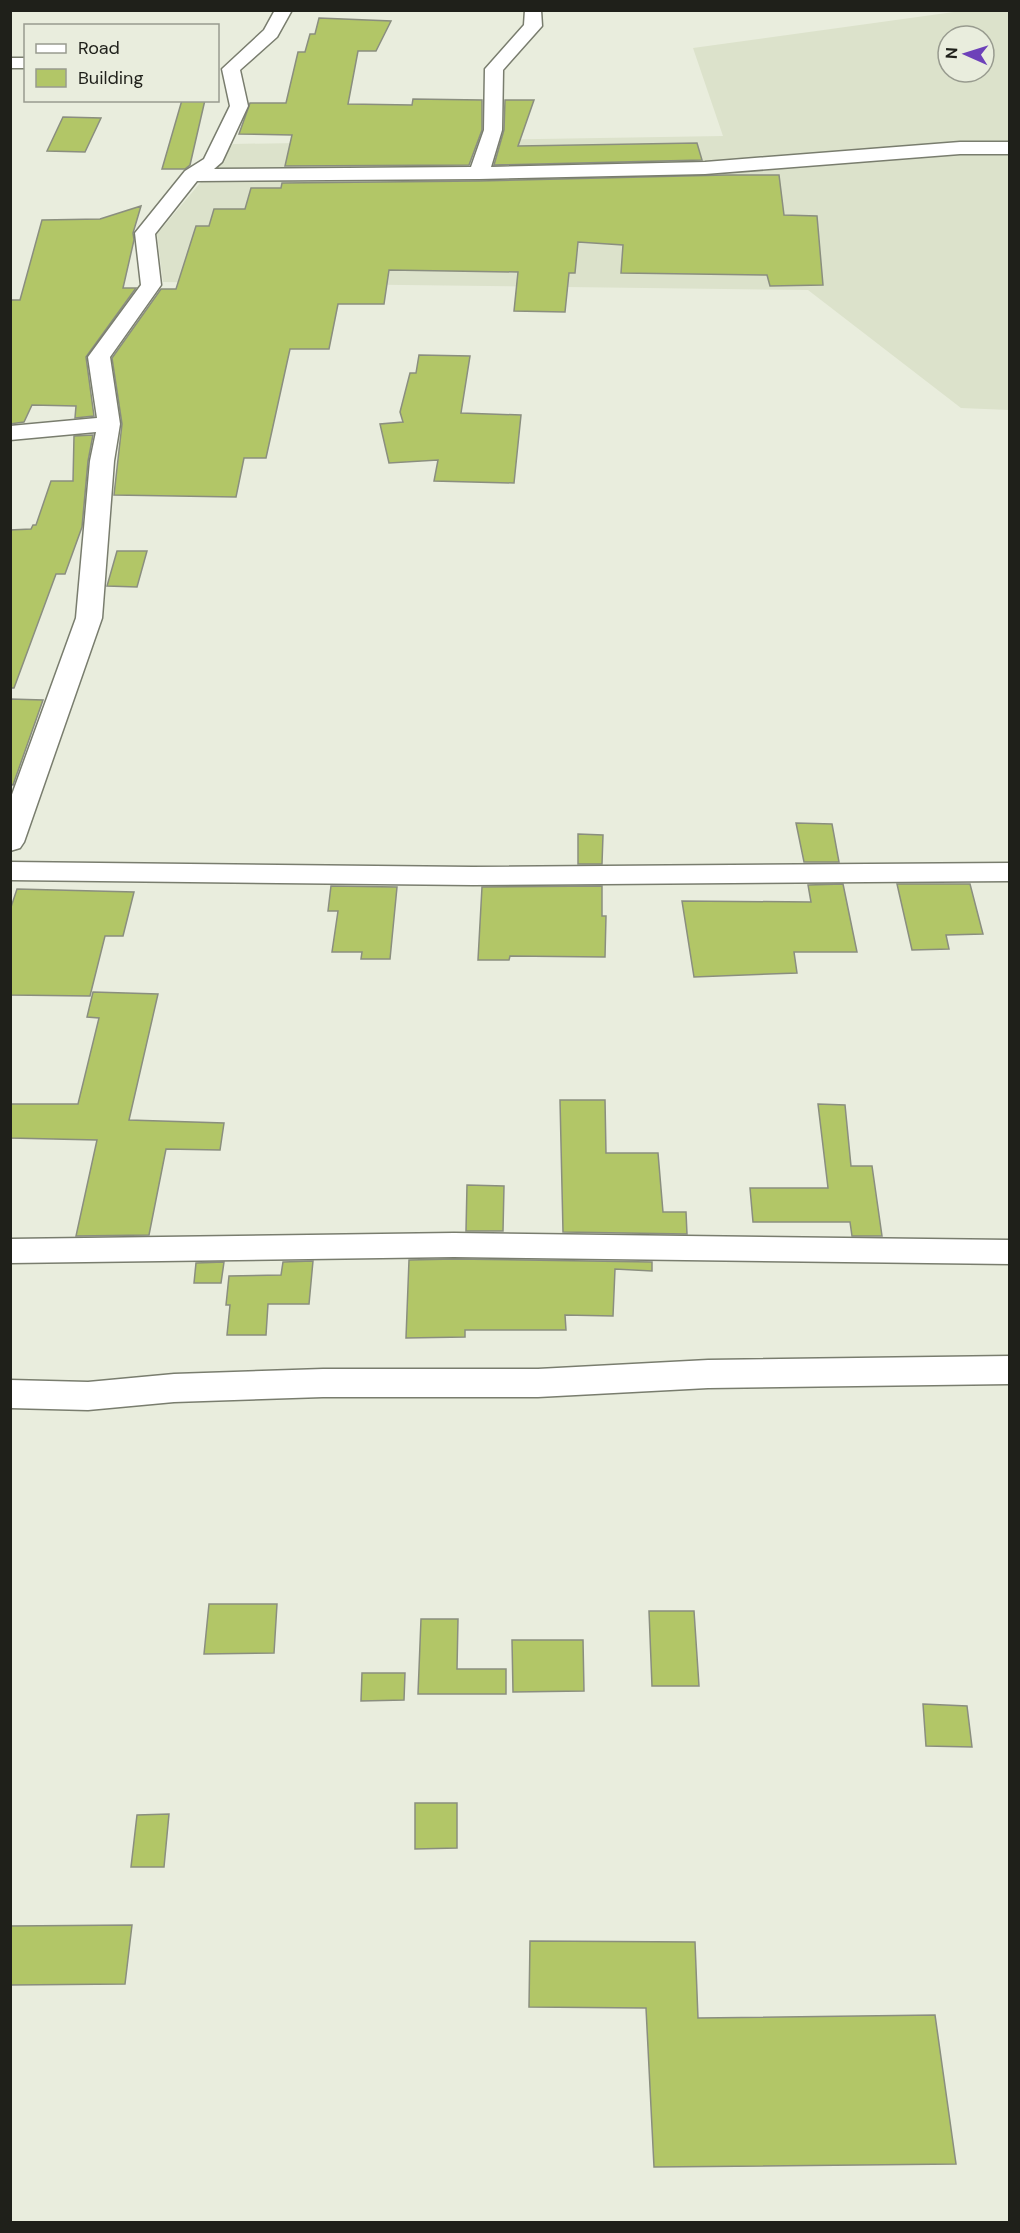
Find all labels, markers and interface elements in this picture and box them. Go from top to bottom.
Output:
legend [24,24,219,102]
north arrow [936,24,996,84]
text: Road [78,36,120,60]
text: N [941,47,962,60]
text: Building [78,66,143,90]

